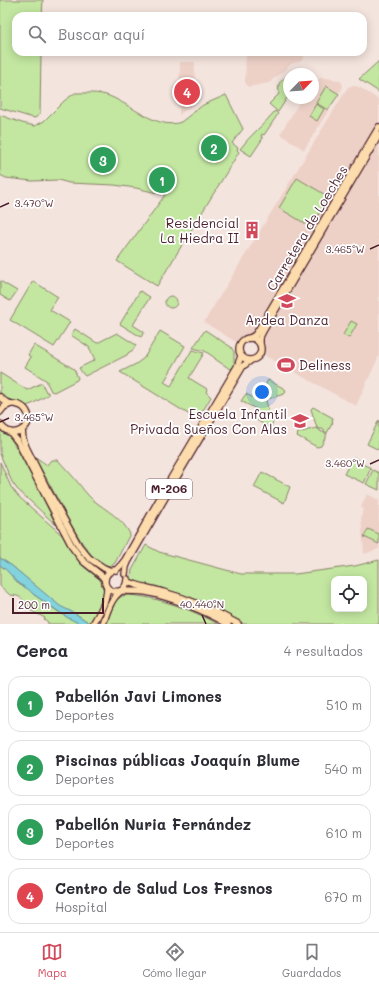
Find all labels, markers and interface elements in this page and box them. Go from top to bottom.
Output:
search box [12,12,367,56]
icon: search [26,23,48,45]
text: Buscar aquí [58,24,145,44]
north arrow [283,68,319,104]
pin: 4 [174,77,200,107]
pin: 2 [201,133,227,163]
pin: 3 [90,145,116,175]
street label: Carretera de Loeches [262,162,351,294]
pin: 1 [149,165,175,195]
text: 3.470°W [14,196,54,210]
place label: Residencial La Hiedra II [160,214,239,246]
building icon: Residencial La Hiedra II [242,220,262,240]
text: 3.465°W [325,242,365,256]
school or university icon: Ardea Danza [277,291,297,311]
place label: Ardea Danza [245,311,329,328]
sports icon: Deliness [276,355,296,375]
place label: Deliness [299,356,351,373]
your location [252,382,272,402]
place label: Escuela Infantil Privada Sueños Con Alas [130,405,287,437]
text: 3.465°W [14,410,54,424]
school or university icon: Escuela Infantil Privada Sueños Con Alas [290,411,310,431]
text: 3.460°W [325,456,365,470]
road number: M-206 [146,479,192,499]
map controls [331,576,367,612]
button: locate [331,576,367,612]
scale bar [12,596,104,615]
text: 200 m [18,597,50,612]
text: 40.440°N [180,597,224,611]
text: Cerca [16,639,68,661]
text: 4 resultados [284,642,363,659]
text: Pabellón Javi Limones [55,686,222,706]
text: 1 [27,696,33,713]
text: 510 m [326,696,362,713]
text: Deportes [55,706,114,723]
text: Piscinas públicas Joaquín Blume [55,750,300,770]
text: 2 [26,760,34,777]
text: 540 m [324,760,362,777]
text: Deportes [55,770,114,787]
text: Pabellón Nuria Fernández [55,814,251,834]
text: 3 [26,824,34,841]
text: 610 m [326,824,362,841]
text: Deportes [55,834,114,851]
text: Centro de Salud Los Fresnos [55,878,273,898]
text: 4 [26,888,34,905]
text: 670 m [324,888,362,905]
text: Hospital [55,898,107,915]
tab: Mapa [38,941,67,980]
tab: Cómo llegar [142,941,207,980]
tab: Guardados [282,941,341,980]

